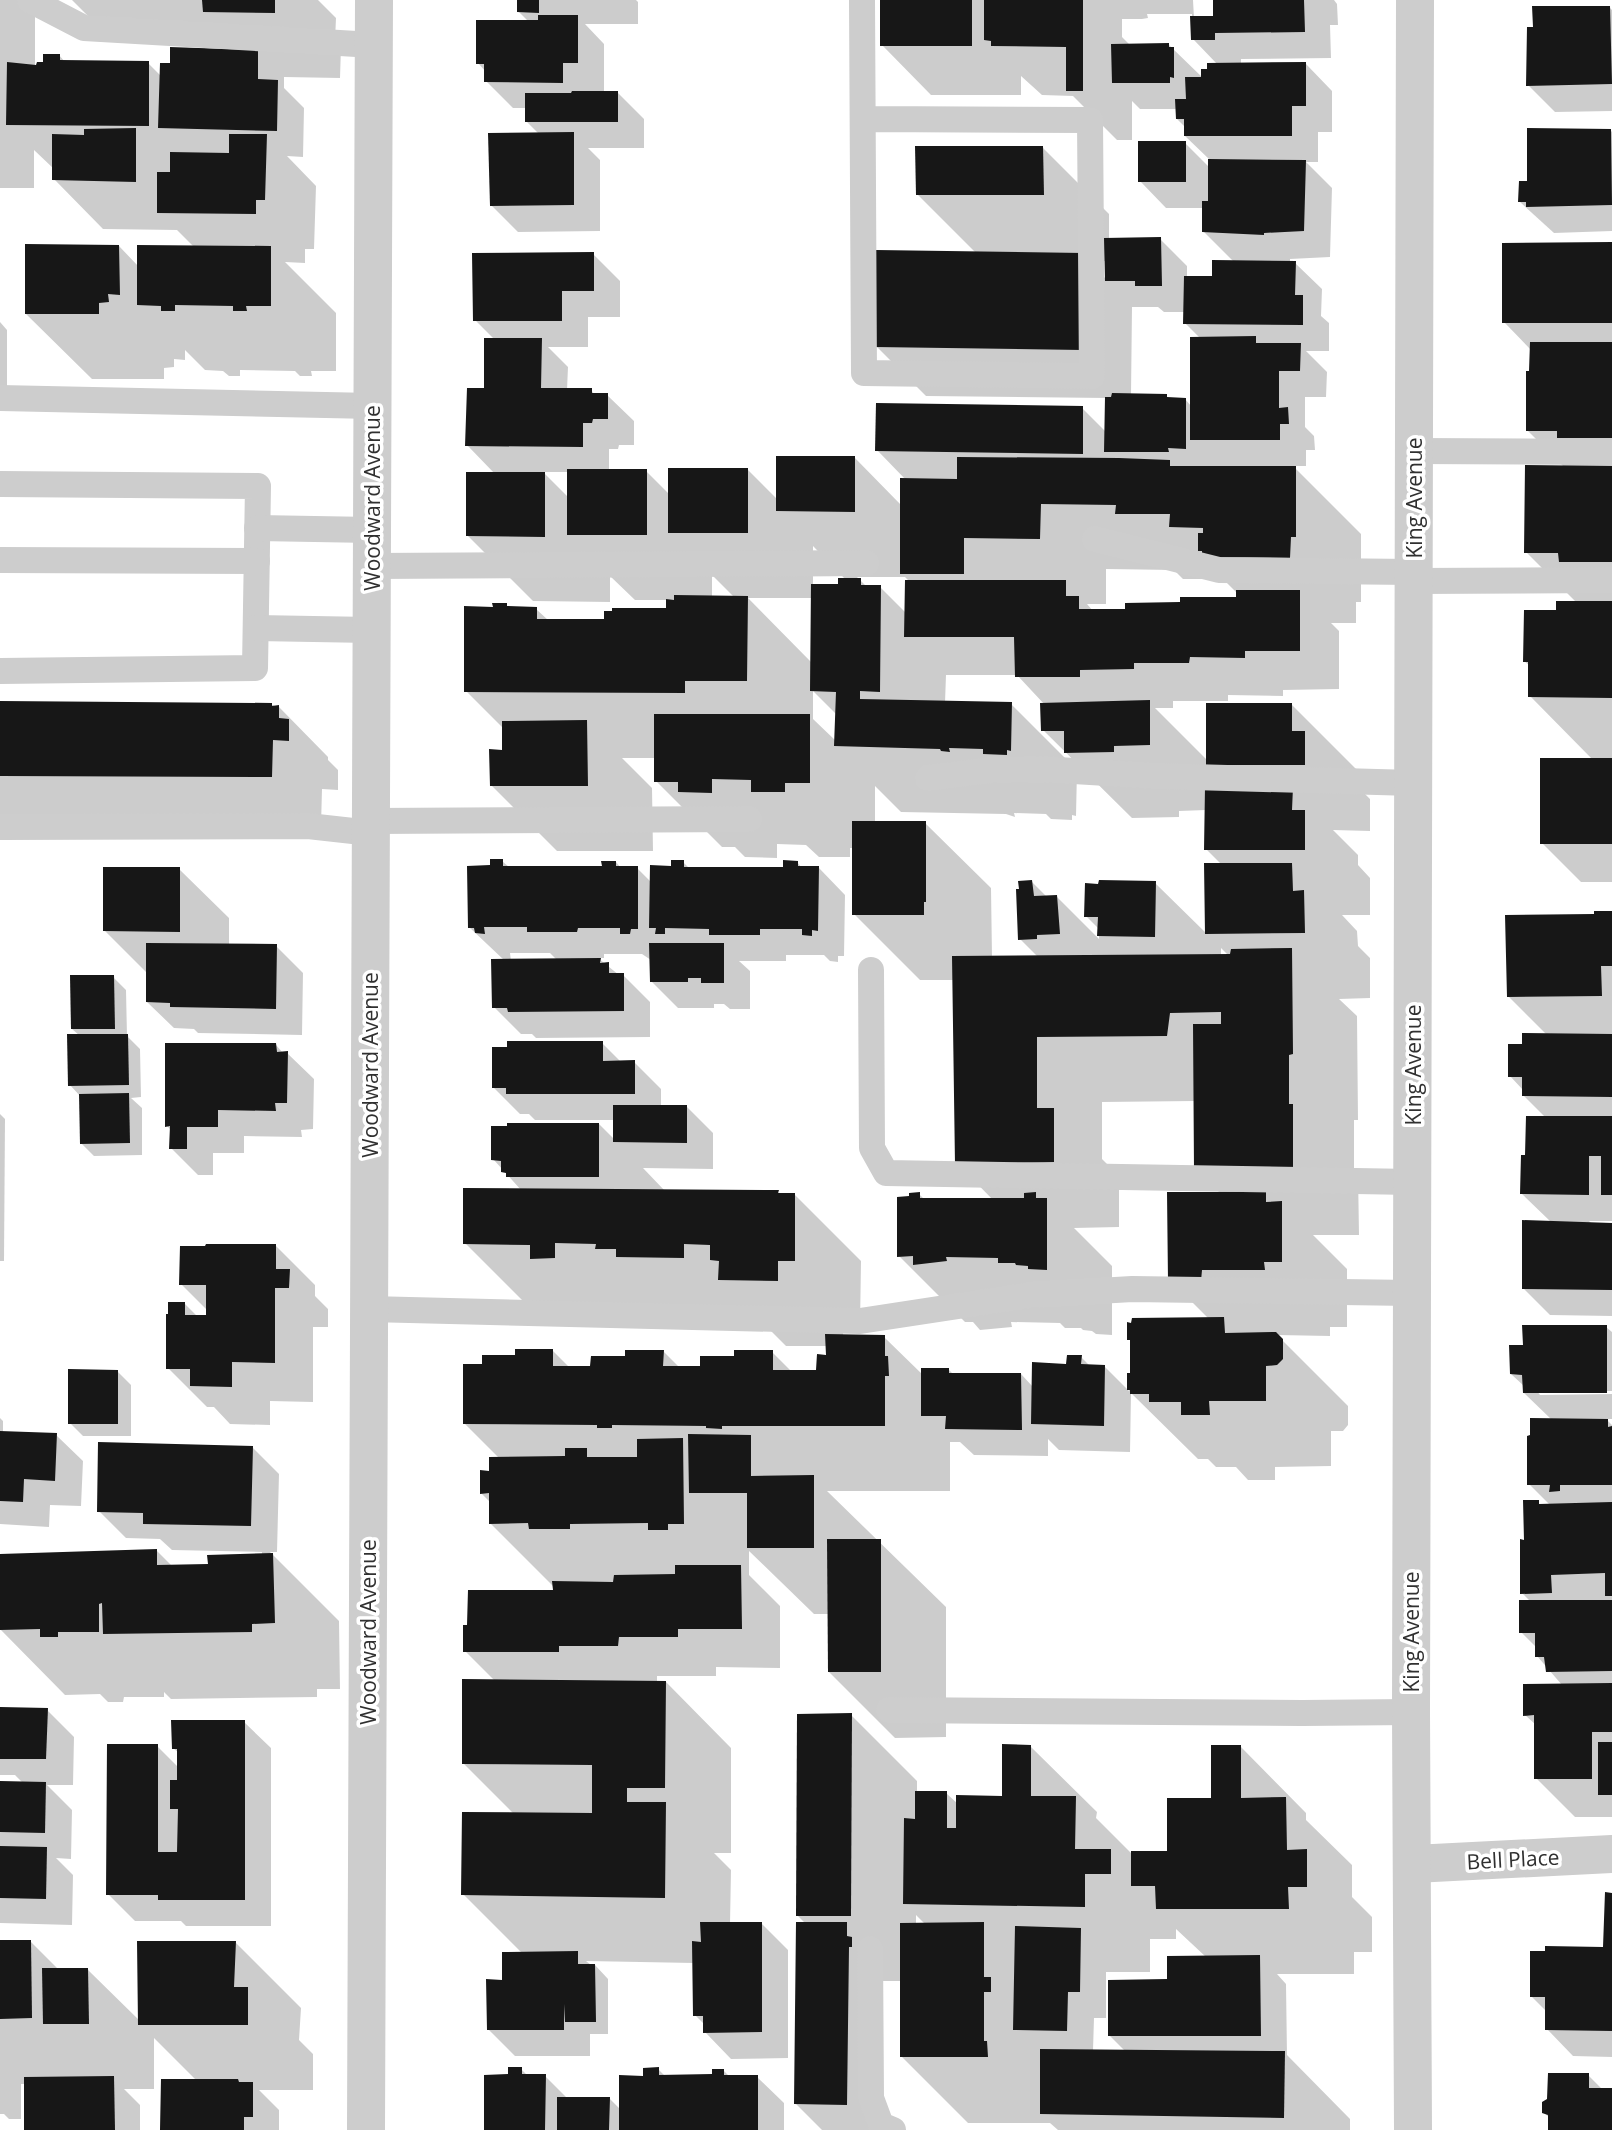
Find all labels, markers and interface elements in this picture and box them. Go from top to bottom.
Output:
street label: Woodward Avenue [358,405,386,591]
street label: King Avenue [1400,437,1428,559]
street label: Woodward Avenue [356,972,384,1158]
street label: King Avenue [1399,1004,1427,1126]
street label: Woodward Avenue [354,1539,382,1725]
street label: King Avenue [1397,1571,1425,1693]
street label: Bell Place [1466,1843,1560,1875]

